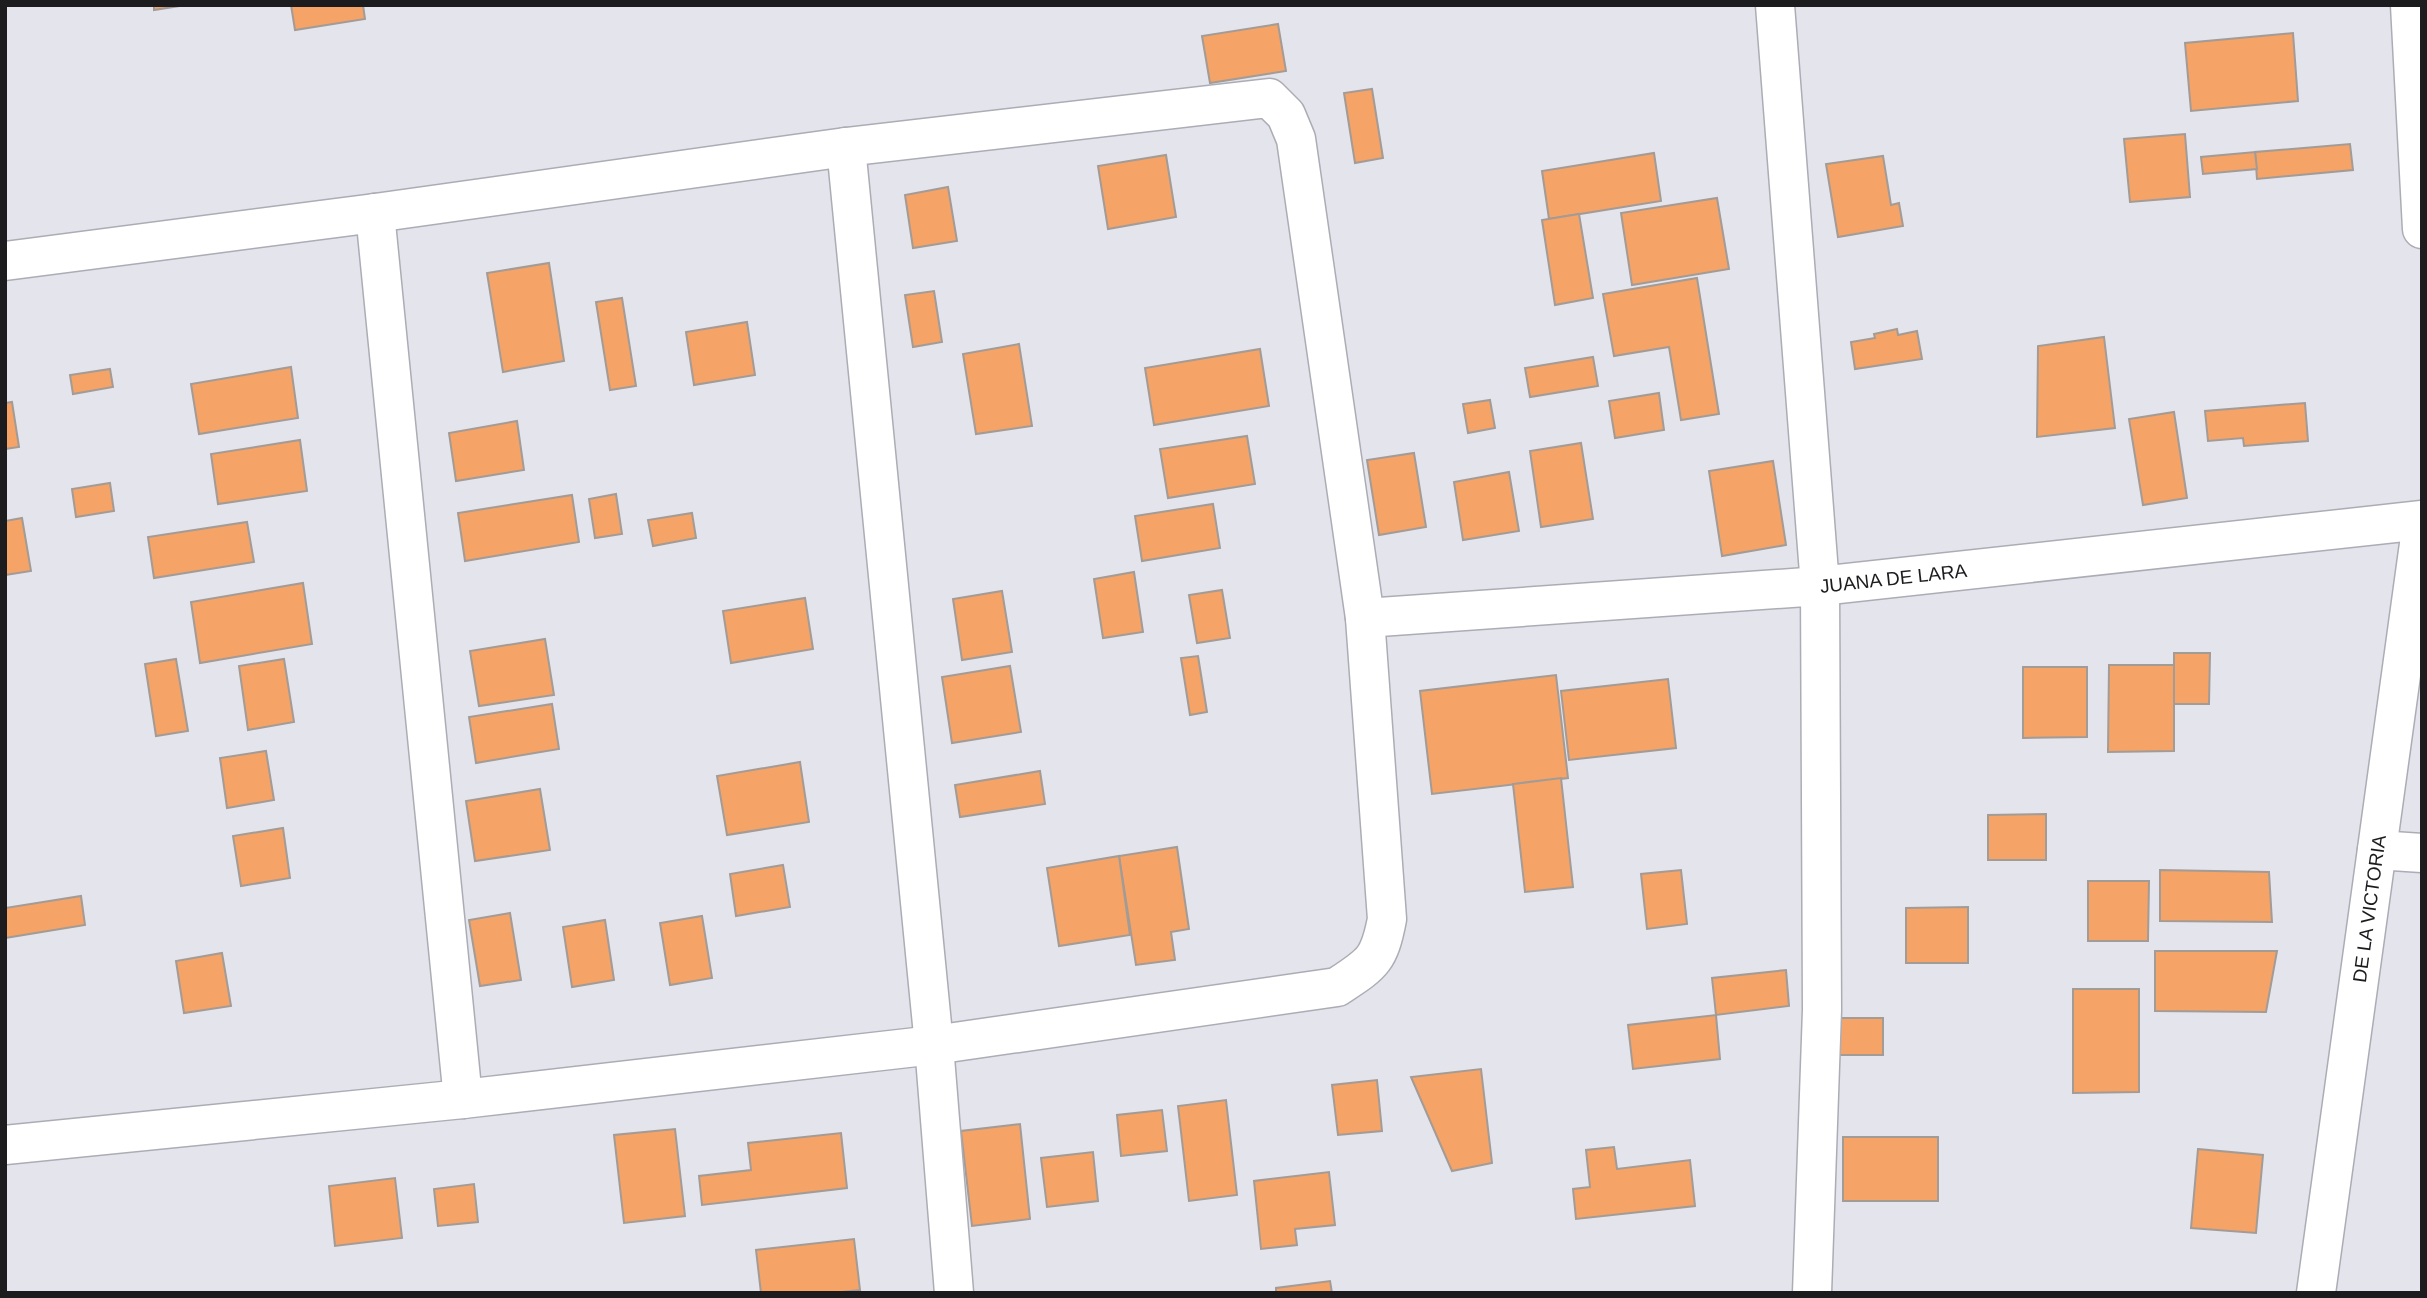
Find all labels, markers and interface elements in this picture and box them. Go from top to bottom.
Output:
street label: JUANA DE LARA [1819,559,1968,596]
street label: DE LA VICTORIA [2348,833,2389,984]

